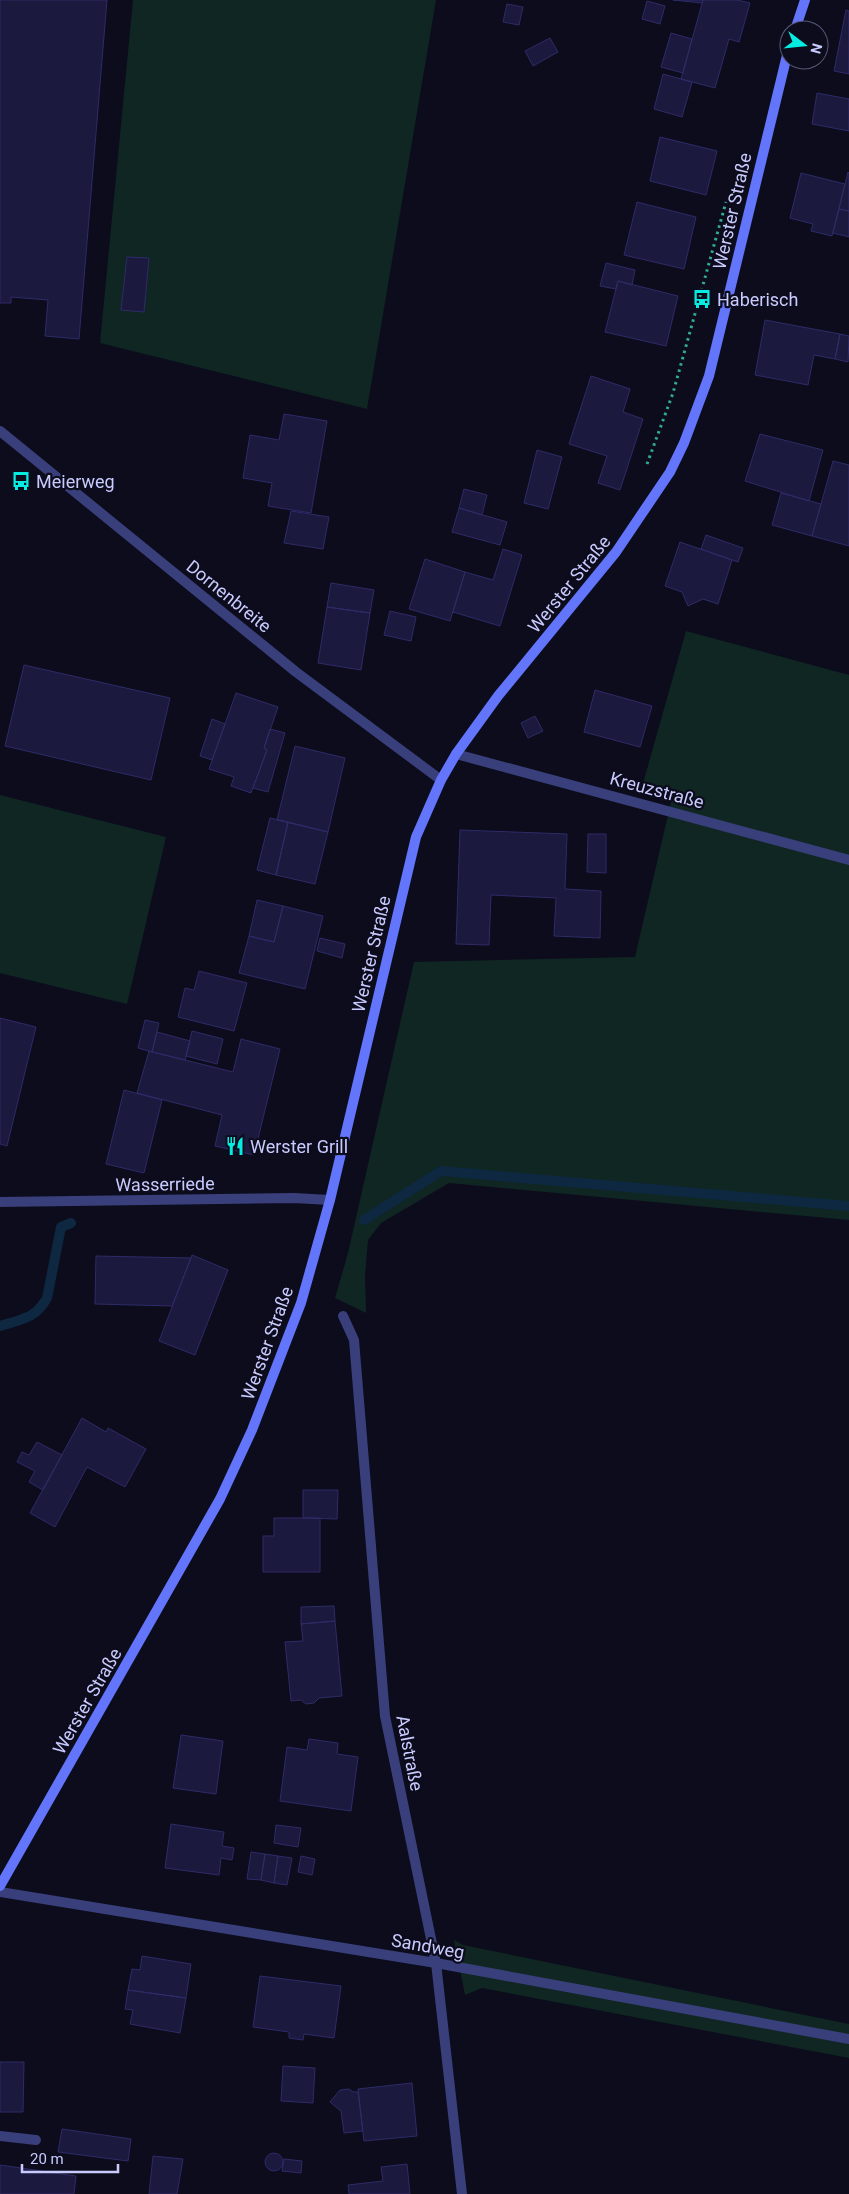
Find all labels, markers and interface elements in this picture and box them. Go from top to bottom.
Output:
north arrow [779,20,829,70]
text: N [807,42,826,56]
street label: Werster Straße [708,151,756,271]
bus stop icon: Haberisch [691,288,713,310]
place label: Haberisch [717,289,798,310]
bus stop icon: Meierweg [10,470,32,492]
place label: Meierweg [36,471,115,492]
street label: Werster Straße [523,531,615,637]
street label: Dornenbreite [182,555,276,637]
street label: Kreuzstraße [608,767,706,813]
street label: Werster Straße [347,894,395,1014]
restaurant icon: Werster Grill [224,1135,246,1157]
place label: Werster Grill [250,1136,348,1157]
street label: Wasserriede [115,1173,215,1195]
street label: Werster Straße [237,1283,297,1403]
street label: Werster Straße [48,1644,126,1758]
street label: Aalstraße [392,1713,428,1793]
street label: Sandweg [390,1929,466,1963]
scale bar [22,2142,119,2174]
text: 20 m [30,2150,64,2168]

